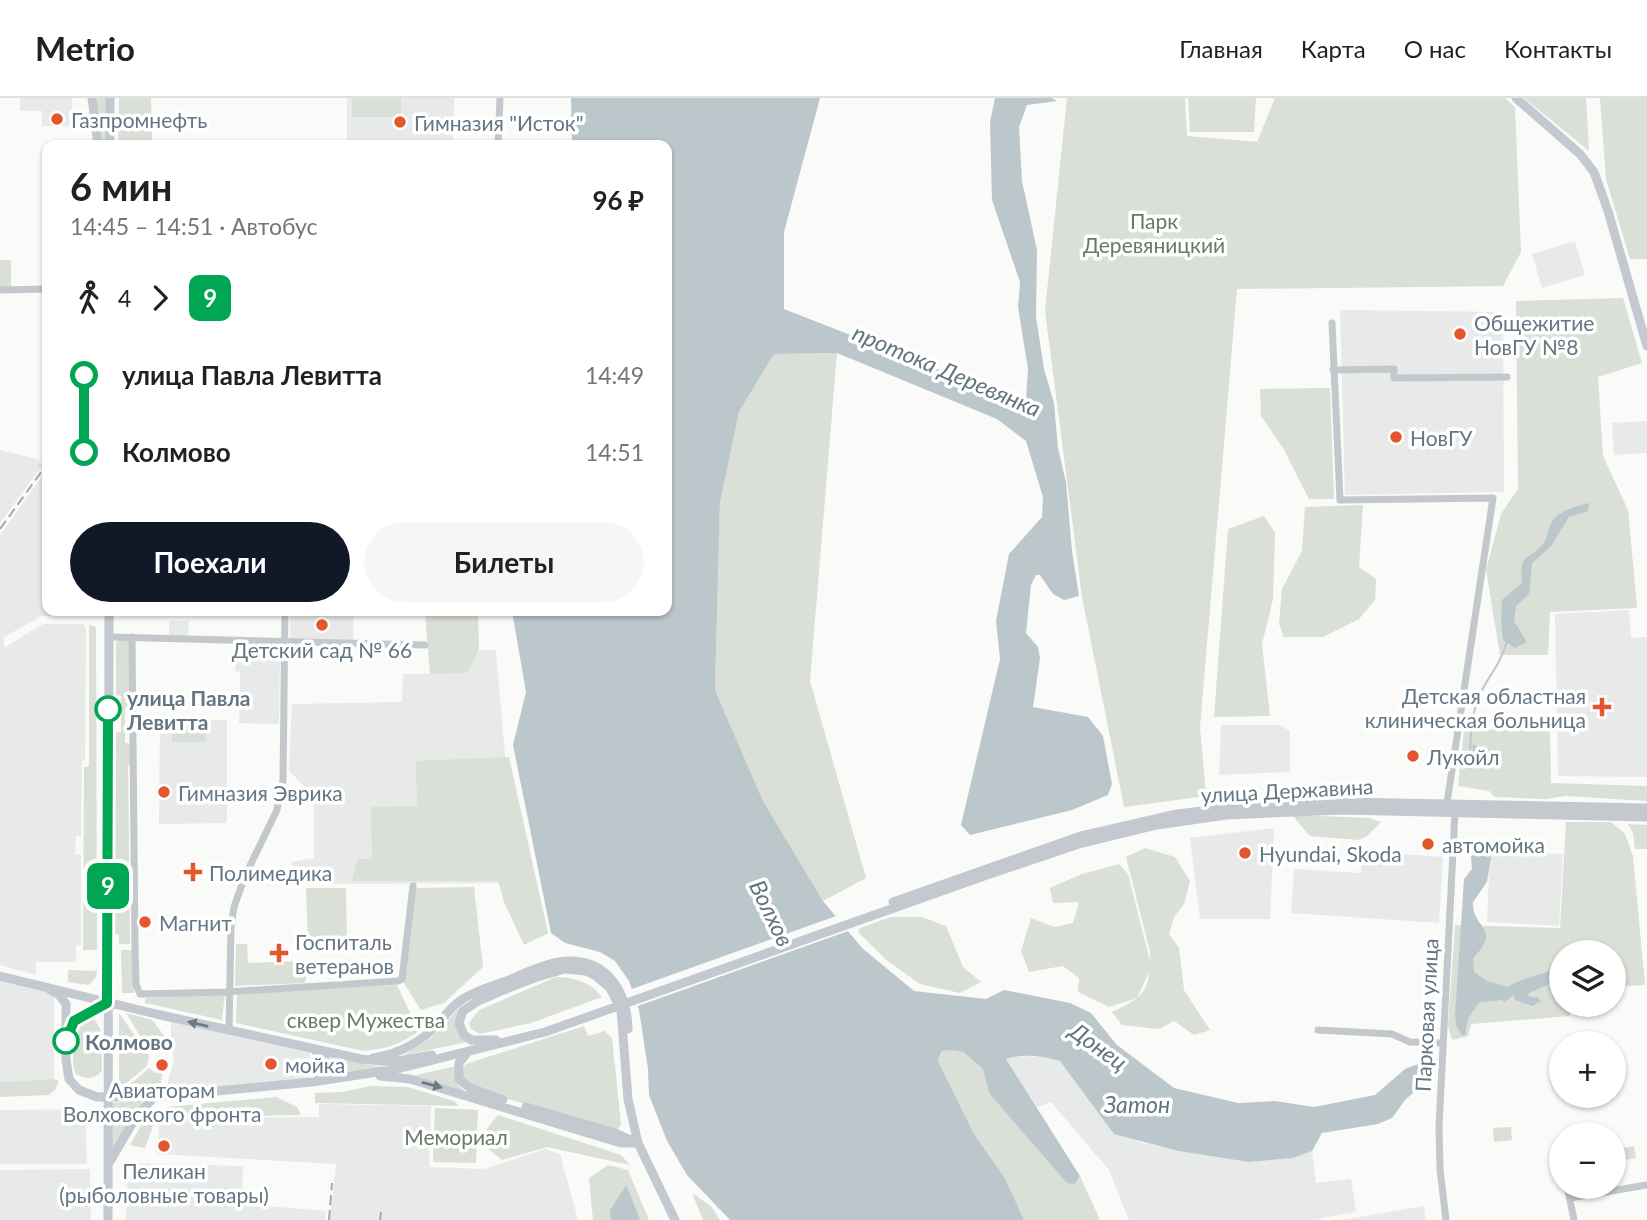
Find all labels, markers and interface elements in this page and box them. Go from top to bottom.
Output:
text: Metrio [35,28,135,68]
text: Главная [1179,34,1263,63]
text: Карта [1301,34,1366,63]
text: О нас [1404,34,1466,63]
text: Контакты [1504,34,1612,63]
place label: Газпромнефть [71,107,207,132]
place label: Гимназия "Исток" [414,110,584,135]
marker: Газпромнефть [49,111,65,127]
marker: Гимназия "Исток" [392,114,408,130]
text: 6 мин [70,163,172,209]
text: 96 ₽ [592,184,644,216]
park label: Парк Деревяницкий [1083,208,1225,257]
text: 14:45 – 14:51 · Автобус [70,212,318,240]
icon: walk [70,279,108,317]
icon: forward [141,279,179,317]
text: 9 [203,283,217,312]
text: 4 [118,284,131,312]
place label: Общежитие НовГУ №8 [1474,310,1594,359]
water label: протока Деревянка [849,318,1045,422]
marker: Общежитие НовГУ №8 [1452,326,1468,342]
text: улица Павла Левитта [122,359,382,391]
text: 14:49 [585,361,644,389]
place label: НовГУ [1410,425,1473,450]
marker: НовГУ [1388,429,1404,445]
text: Колмово [122,436,231,468]
text: 14:51 [585,438,644,466]
button: Поехали [70,522,350,602]
button: Билеты [364,522,644,602]
marker: Детский сад № 66 [314,617,330,633]
place label: Детский сад № 66 [232,637,412,662]
place label: Детская областная клиническая больница [1365,683,1586,732]
place label: улица Павла Левитта [126,685,250,734]
marker: улица Павла Левитта [95,696,121,722]
marker: Детская областная клиническая больница [1592,697,1612,717]
place label: Лукойл [1426,744,1500,769]
marker: Лукойл [1405,748,1421,764]
street label: улица Державина [1200,773,1374,807]
place label: Гимназия Эврика [178,780,343,805]
marker: Гимназия Эврика [156,784,172,800]
place label: автомойка [1442,832,1545,857]
marker: автомойка [1420,836,1436,852]
place label: Hyundai, Skoda [1259,841,1402,866]
marker: Hyundai, Skoda [1237,845,1253,861]
place label: Полимедика [209,860,332,885]
marker: Полимедика [183,862,203,882]
line badge: 9 [85,863,131,909]
text: 9 [101,871,115,900]
water label: Волхов [744,875,800,951]
place label: Магнит [159,910,232,935]
marker: Магнит [137,914,153,930]
place label: Госпиталь ветеранов [295,929,394,978]
street label: Парковая улица [1409,938,1443,1092]
map controls [1549,940,1626,1199]
button: layers [1549,940,1626,1017]
marker: Госпиталь ветеранов [269,943,289,963]
park label: сквер Мужества [287,1007,445,1032]
water label: Донец [1063,1015,1133,1076]
one-way arrow [187,1018,209,1029]
marker: Колмово [53,1028,79,1054]
place label: Колмово [85,1029,173,1054]
button: + [1549,1031,1626,1108]
place label: мойка [285,1052,345,1077]
marker: мойка [263,1056,279,1072]
marker: Авиаторам Волховского фронта [154,1057,170,1073]
place label: Авиаторам Волховского фронта [63,1077,261,1126]
one-way arrow [421,1080,443,1091]
water label: Затон [1103,1090,1170,1118]
button: − [1549,1122,1626,1199]
park label: Мемориал [404,1124,508,1149]
marker: Пеликан (рыболовные товары) [156,1138,172,1154]
place label: Пеликан (рыболовные товары) [59,1158,269,1207]

